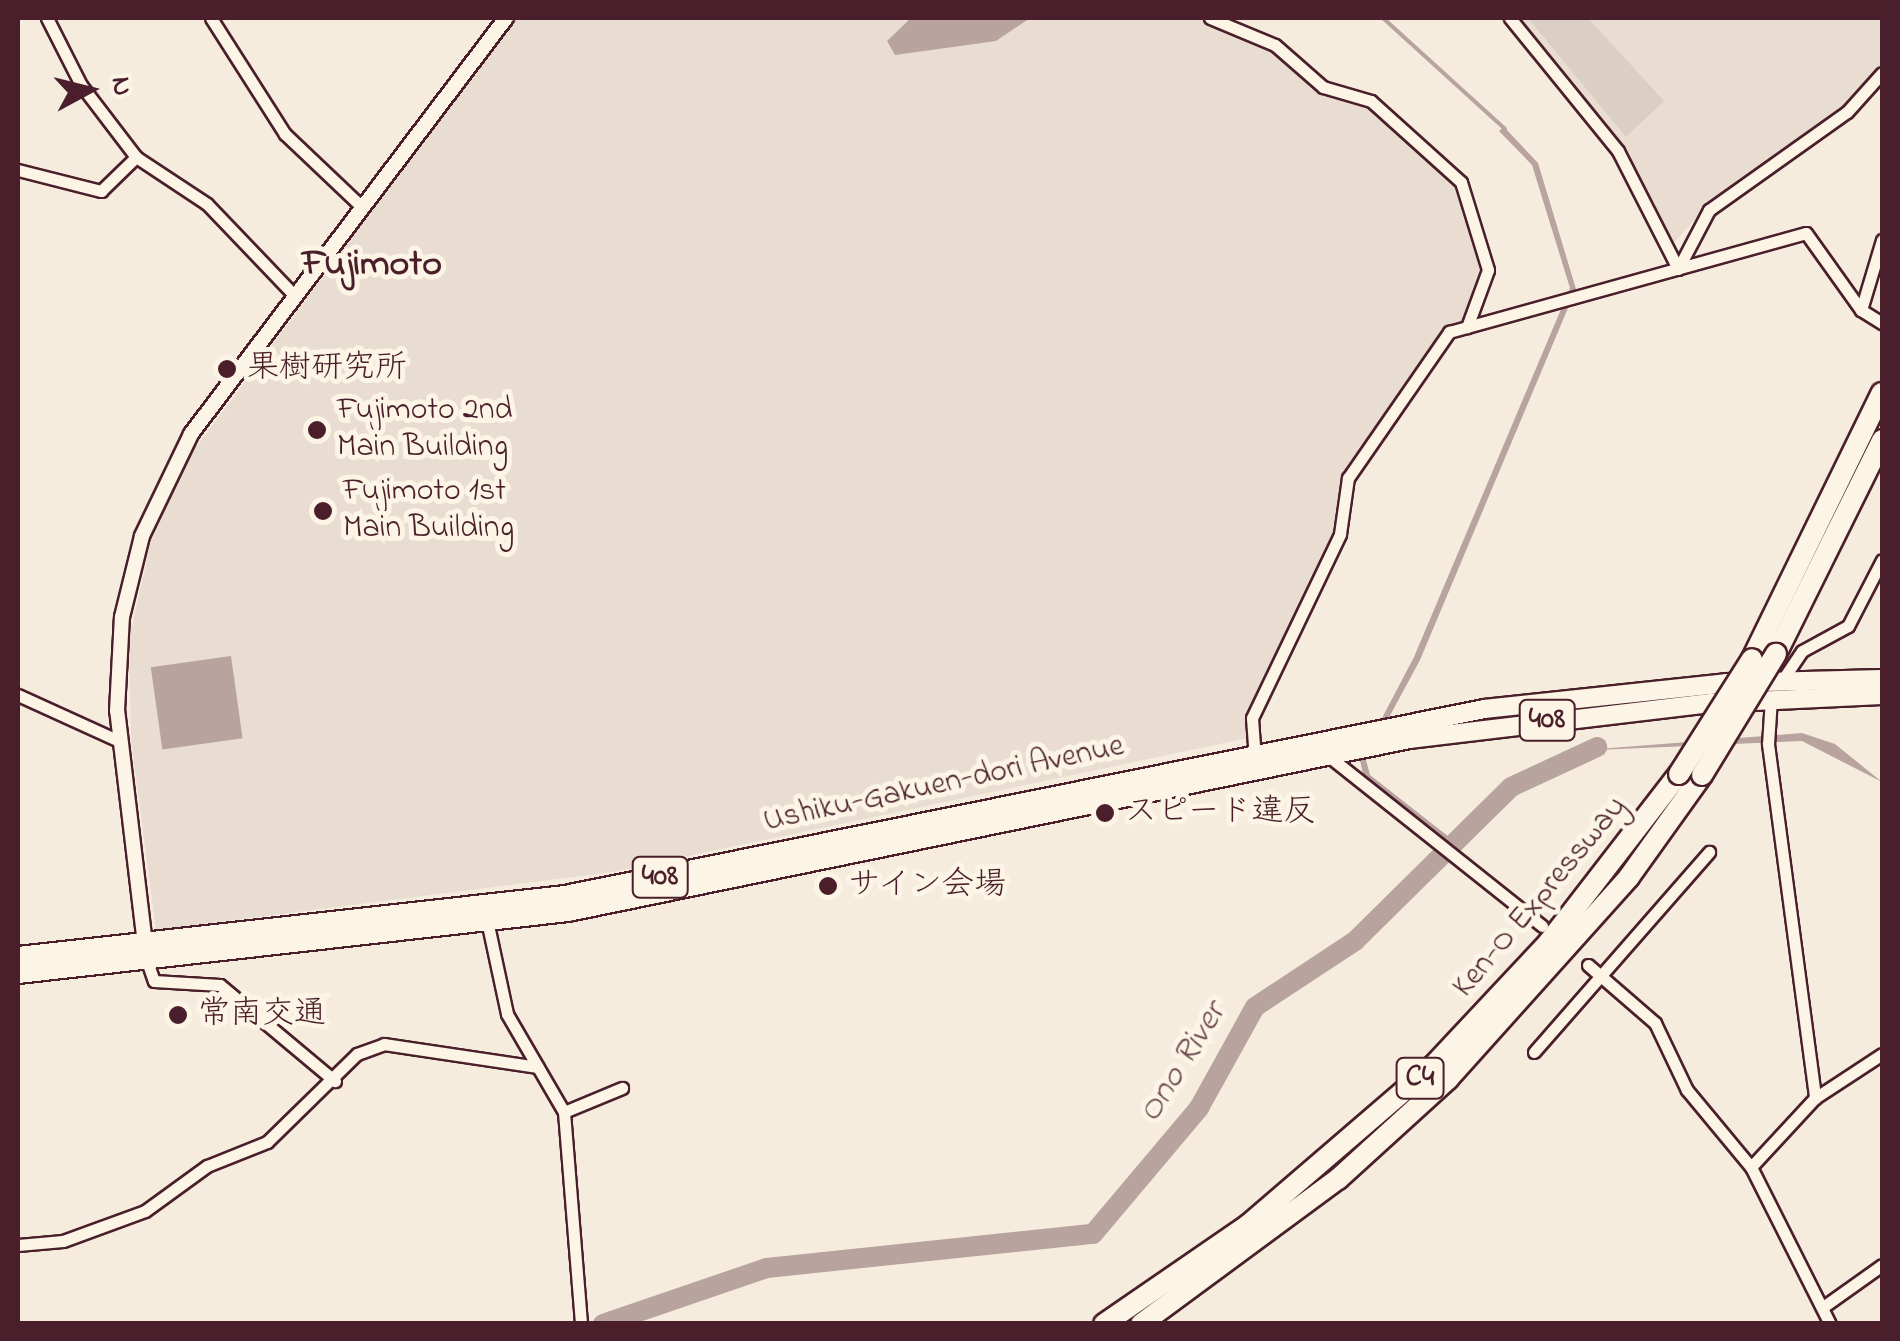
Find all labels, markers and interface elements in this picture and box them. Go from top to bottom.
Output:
north arrow [40,40,140,140]
text: N [99,74,142,98]
district label: Fujimoto [302,243,442,289]
place label: 果樹研究所 [247,350,407,388]
marker: 果樹研究所 [216,358,238,380]
place label: Fujimoto 2nd Main Building [337,393,512,468]
marker: Fujimoto 2nd Main Building [306,419,328,441]
place label: Fujimoto 1st Main Building [343,474,514,549]
marker: Fujimoto 1st Main Building [312,500,334,522]
road number: 408 [1517,695,1577,745]
street label: Ushiku-Gakuen-dori Avenue [760,728,1128,842]
street label: Ken-O Expressway [1446,790,1636,1006]
place label: スピード違反 [1125,794,1315,832]
marker: スピード違反 [1094,802,1116,824]
road number: 408 [630,852,690,902]
place label: サイン会場 [848,867,1008,905]
marker: サイン会場 [817,875,839,897]
water label: Ono River [1130,995,1236,1131]
place label: 常南交通 [198,996,326,1034]
marker: 常南交通 [167,1004,189,1026]
road number: C4 [1395,1053,1445,1103]

